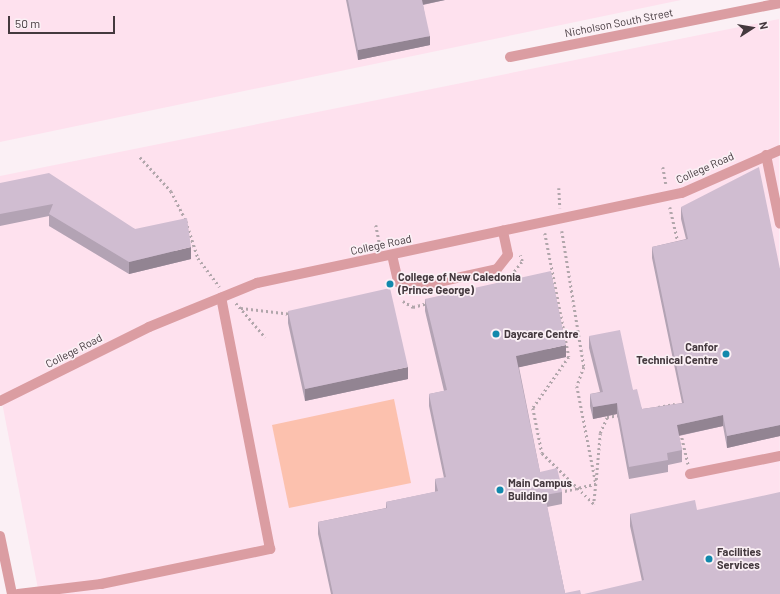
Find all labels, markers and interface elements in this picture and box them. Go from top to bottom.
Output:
street label: Nicholson South Street [564,6,674,40]
scale bar [10,8,117,34]
north arrow [732,8,772,48]
text: 50 m [15,16,40,30]
text: N [757,20,771,30]
street label: College Road [674,149,736,187]
street label: College Road [349,232,413,258]
place label: College of New Caledonia (Prince George) [398,271,521,297]
marker: College of New Caledonia (Prince George) [385,279,395,289]
place label: Daycare Centre [504,327,579,341]
marker: Daycare Centre [491,329,501,339]
street label: College Road [43,331,105,371]
place label: Canfor Technical Centre [636,341,718,367]
marker: Canfor Technical Centre [721,349,731,359]
place label: Main Campus Building [508,477,572,503]
marker: Main Campus Building [495,485,505,495]
place label: Facilities Services [717,546,761,572]
marker: Facilities Services [704,554,714,564]

